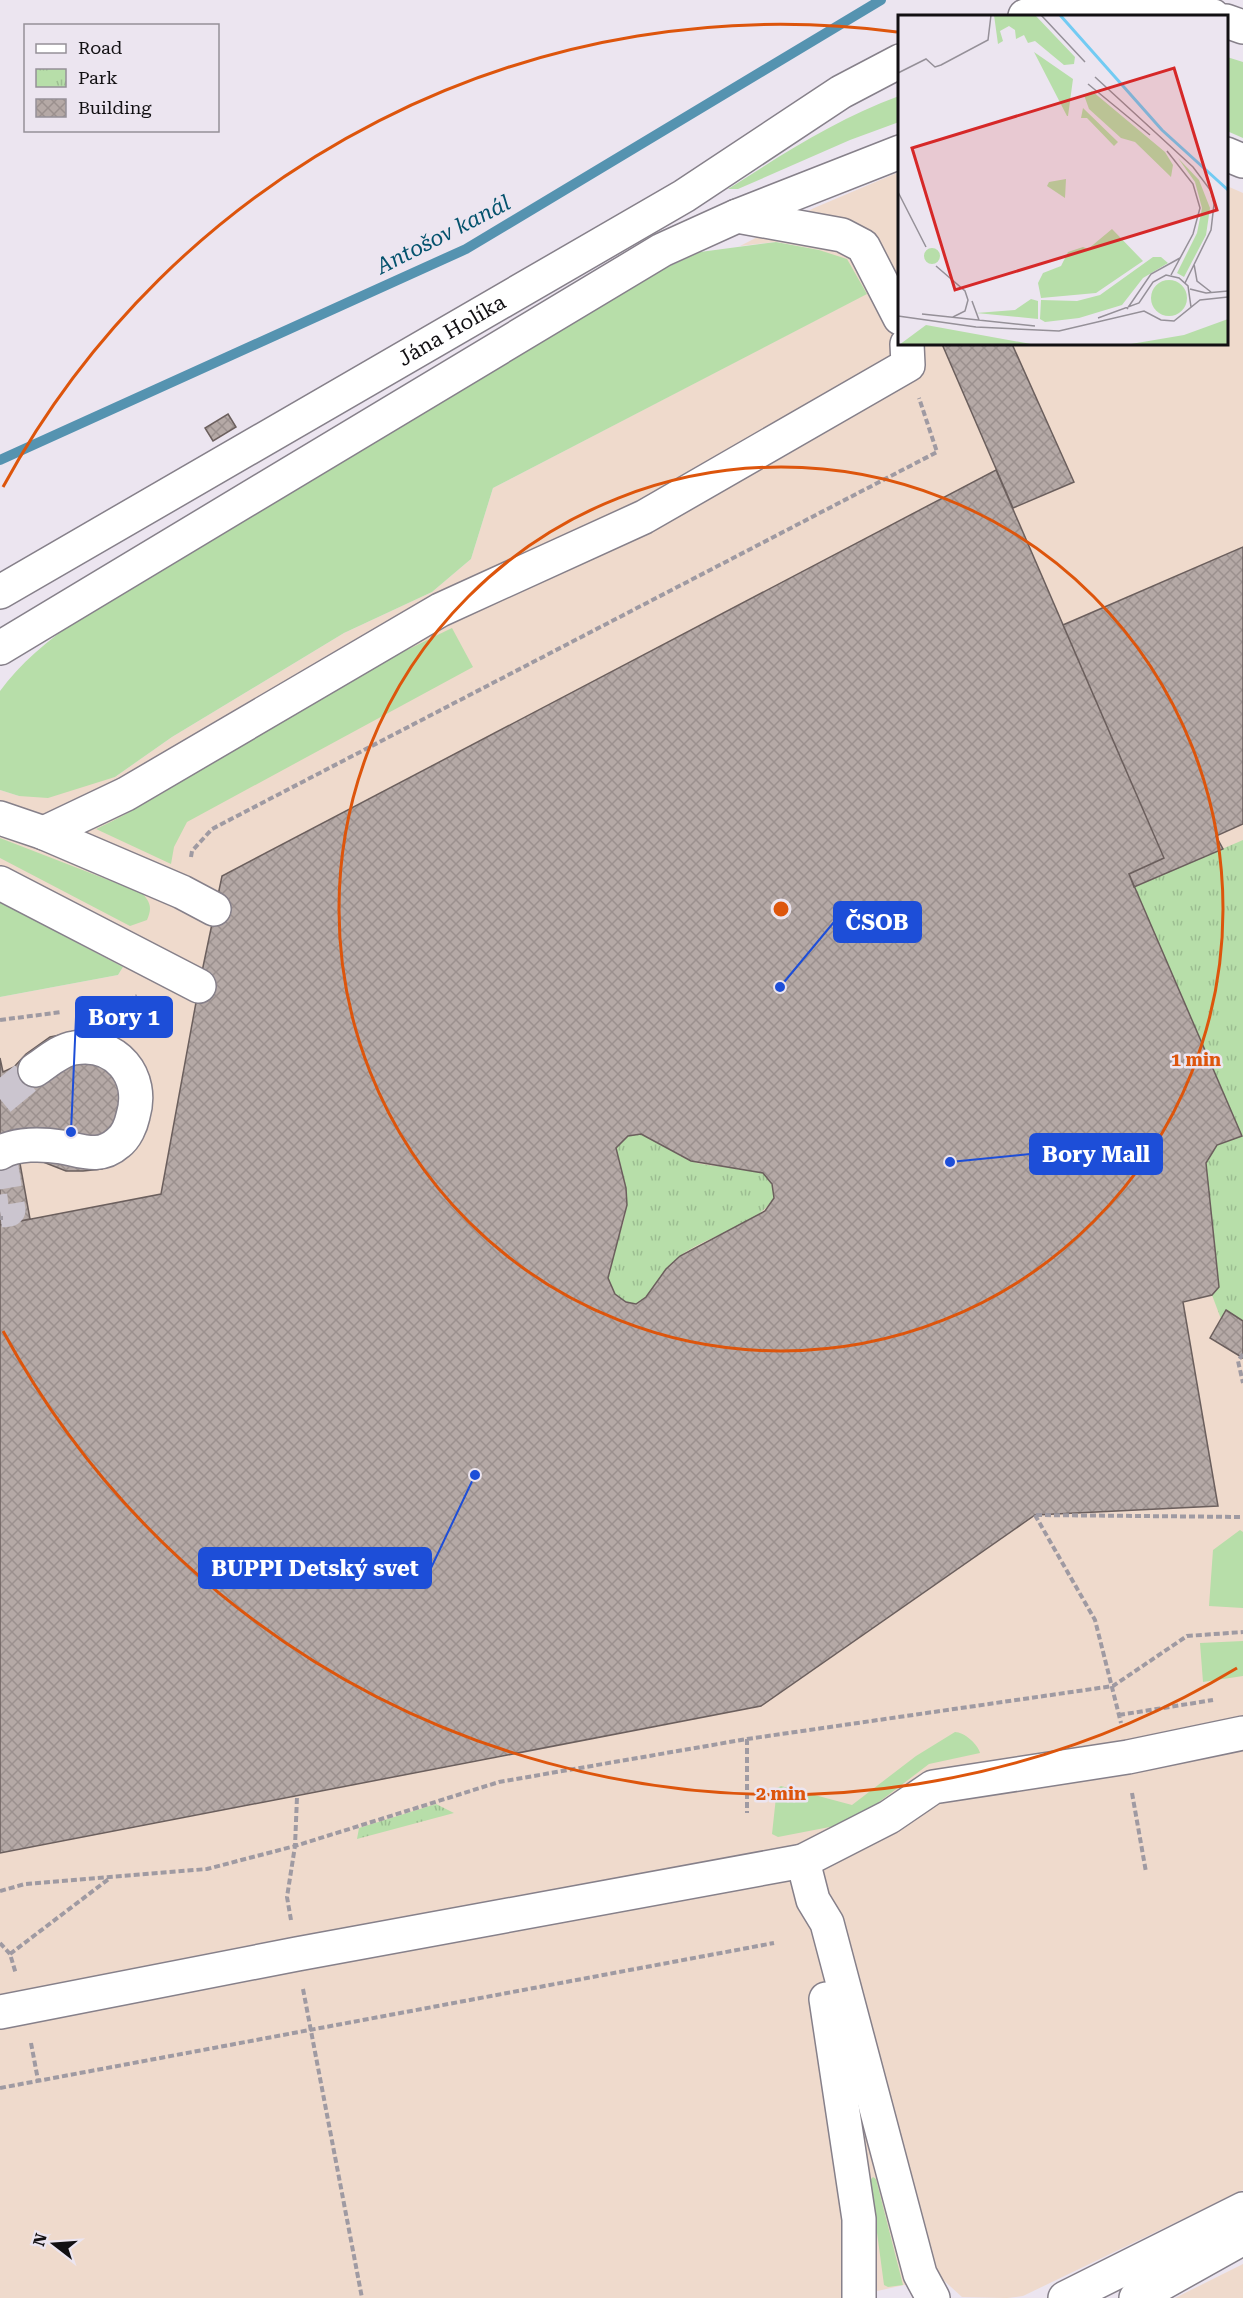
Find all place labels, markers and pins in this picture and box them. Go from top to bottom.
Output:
centre of rings [771,899,791,919]
callout: ČSOB [834,902,921,942]
callout: Bory 1 [76,997,172,1037]
callout: Bory Mall [1030,1134,1162,1174]
callout: BUPPI Detský svet [199,1548,431,1588]

